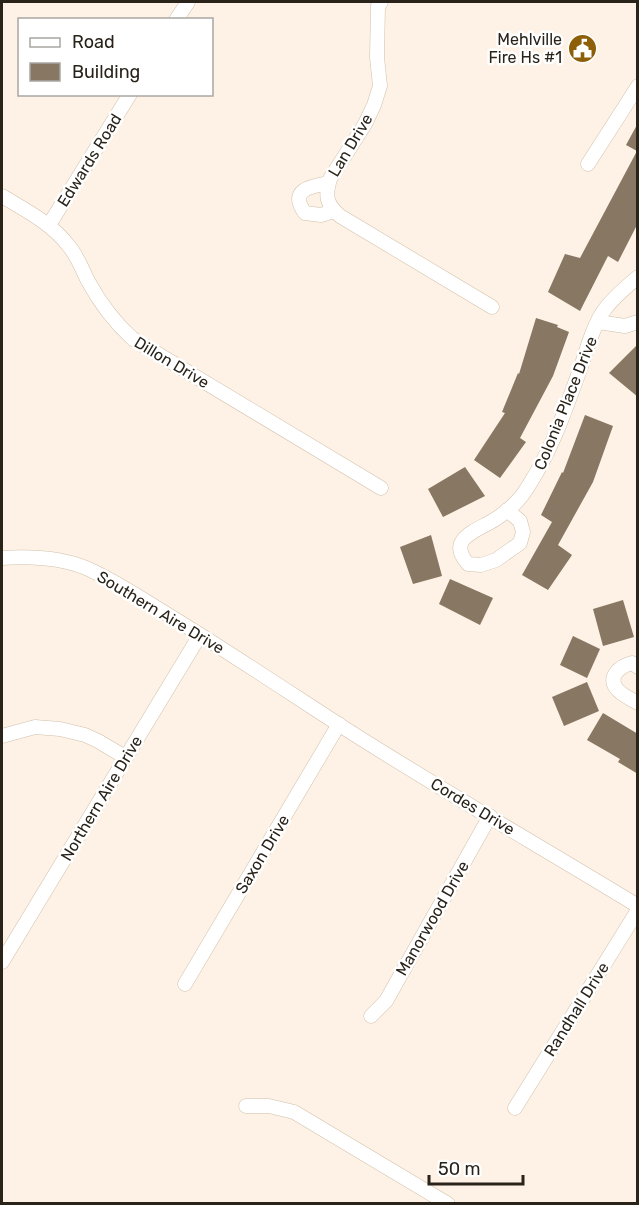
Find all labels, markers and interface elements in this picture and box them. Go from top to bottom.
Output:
legend [18,18,213,96]
place label: Mehlville Fire Hs #1 [488,30,562,67]
text: Road [72,31,115,53]
public building icon: Mehlville Fire Hs #1 [567,32,599,64]
text: Building [72,61,140,83]
street label: Edwards Road [53,110,126,210]
street label: Lan Drive [324,110,377,180]
street label: Dillon Drive [131,333,213,392]
street label: Colonia Place Drive [530,334,601,473]
street label: Southern Aire Drive [94,567,228,658]
street label: Northern Aire Drive [57,732,146,864]
street label: Cordes Drive [427,774,518,839]
street label: Saxon Drive [231,811,293,897]
street label: Manorwood Drive [392,857,473,979]
street label: Randhall Drive [540,959,613,1060]
scale bar [429,1148,524,1186]
text: 50 m [438,1158,481,1180]

